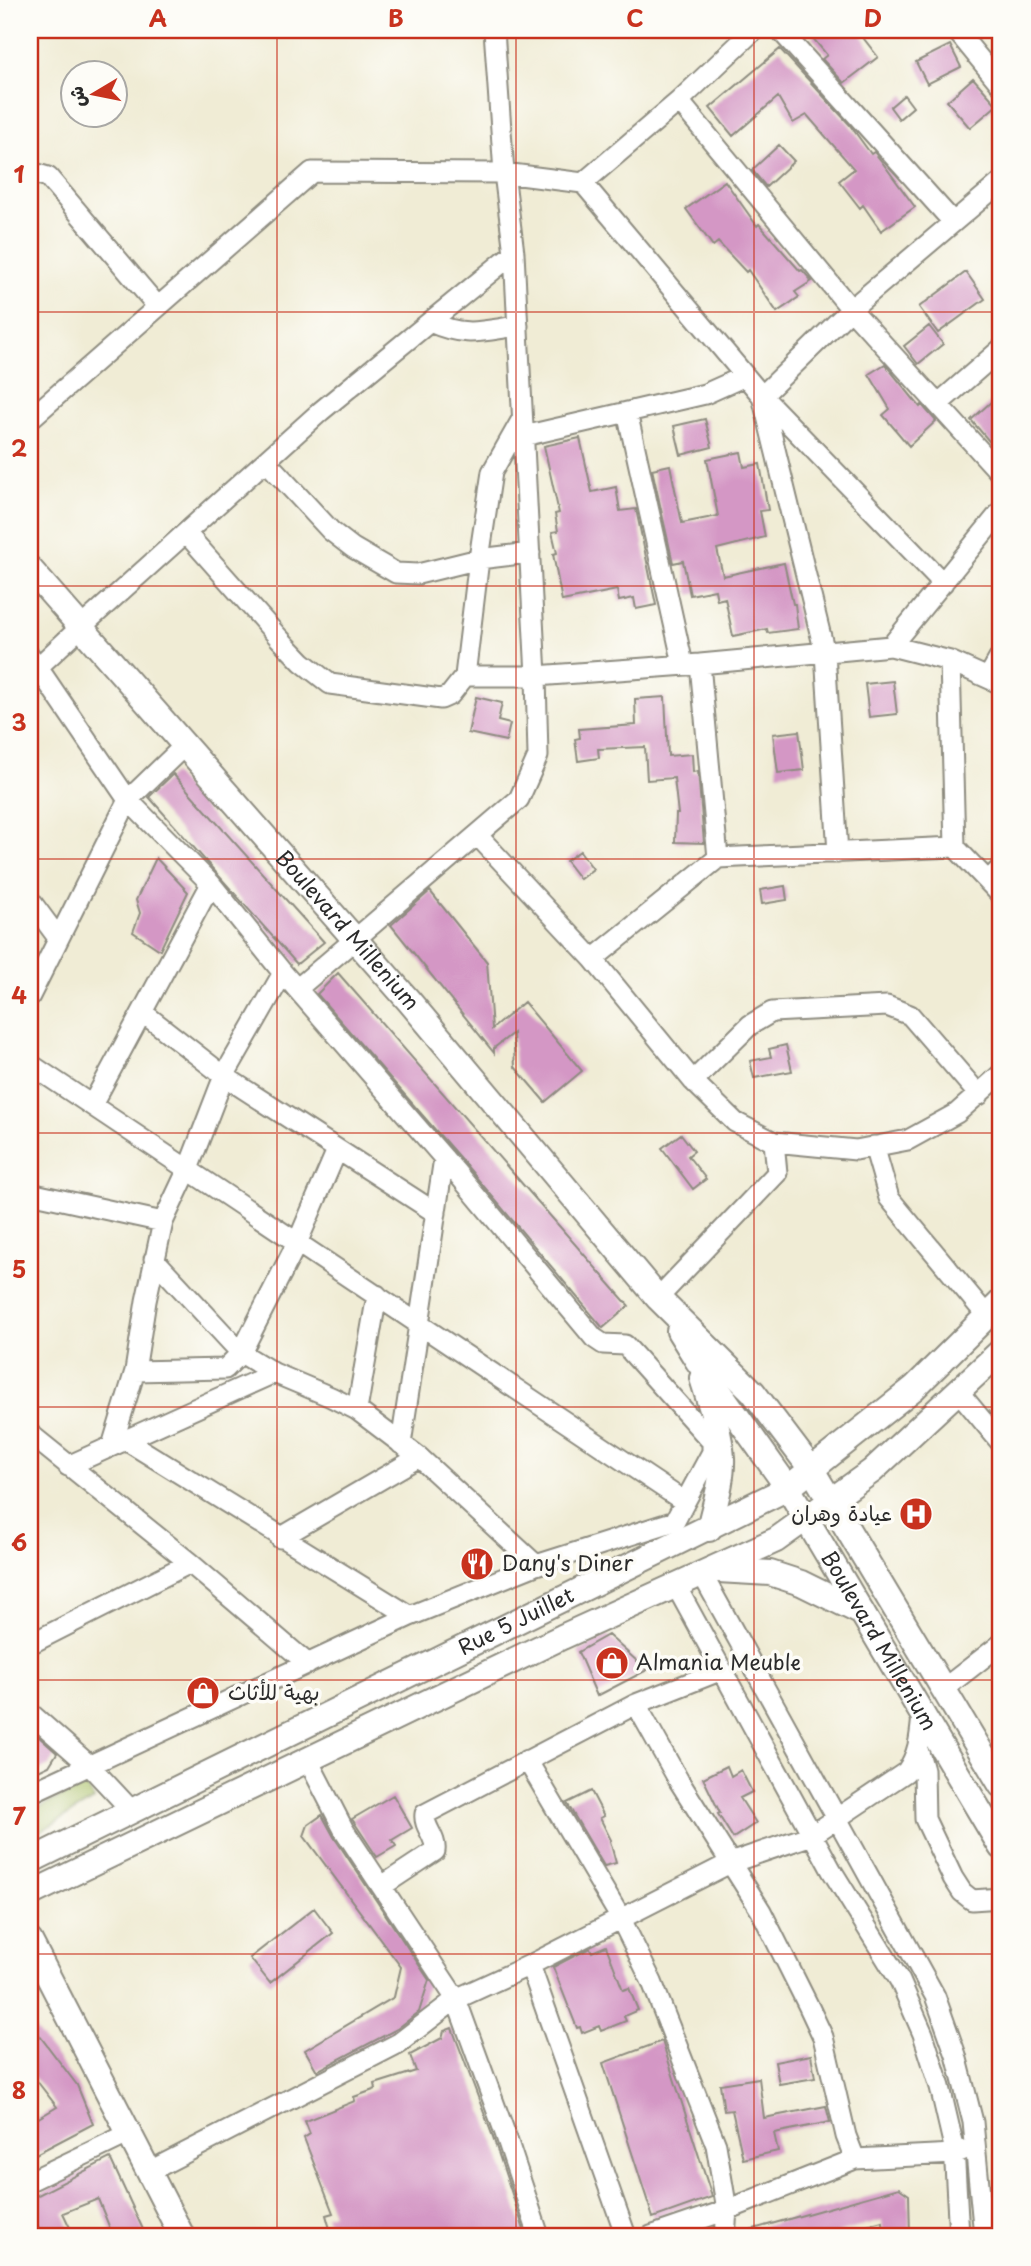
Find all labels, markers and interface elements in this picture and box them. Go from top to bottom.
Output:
text: A [149,0,167,35]
text: B [388,0,404,35]
text: C [626,0,644,35]
text: D [864,0,882,35]
north arrow [60,60,130,130]
text: ش [61,84,92,110]
text: 1 [14,156,25,191]
text: 2 [11,430,27,465]
text: 3 [11,704,27,739]
street label: Boulevard Millenium [269,842,428,1017]
text: 4 [11,977,27,1012]
text: 5 [12,1251,26,1286]
hospital icon: عيادة وهران [897,1495,935,1533]
place label: عيادة وهران [791,1496,892,1528]
text: 6 [11,1524,27,1559]
street label: Boulevard Millenium [815,1544,946,1736]
restaurant icon: Dany's Diner [458,1545,496,1583]
place label: Dany's Diner [502,1546,633,1578]
street label: Rue 5 Juillet [452,1578,579,1662]
shop icon: Almania Meuble [593,1644,631,1682]
place label: Almania Meuble [636,1645,801,1677]
shop icon: بهية للأثاث [184,1674,222,1712]
place label: بهية للأثاث [228,1675,320,1707]
text: 7 [12,1798,26,1833]
text: 8 [12,2072,26,2107]

